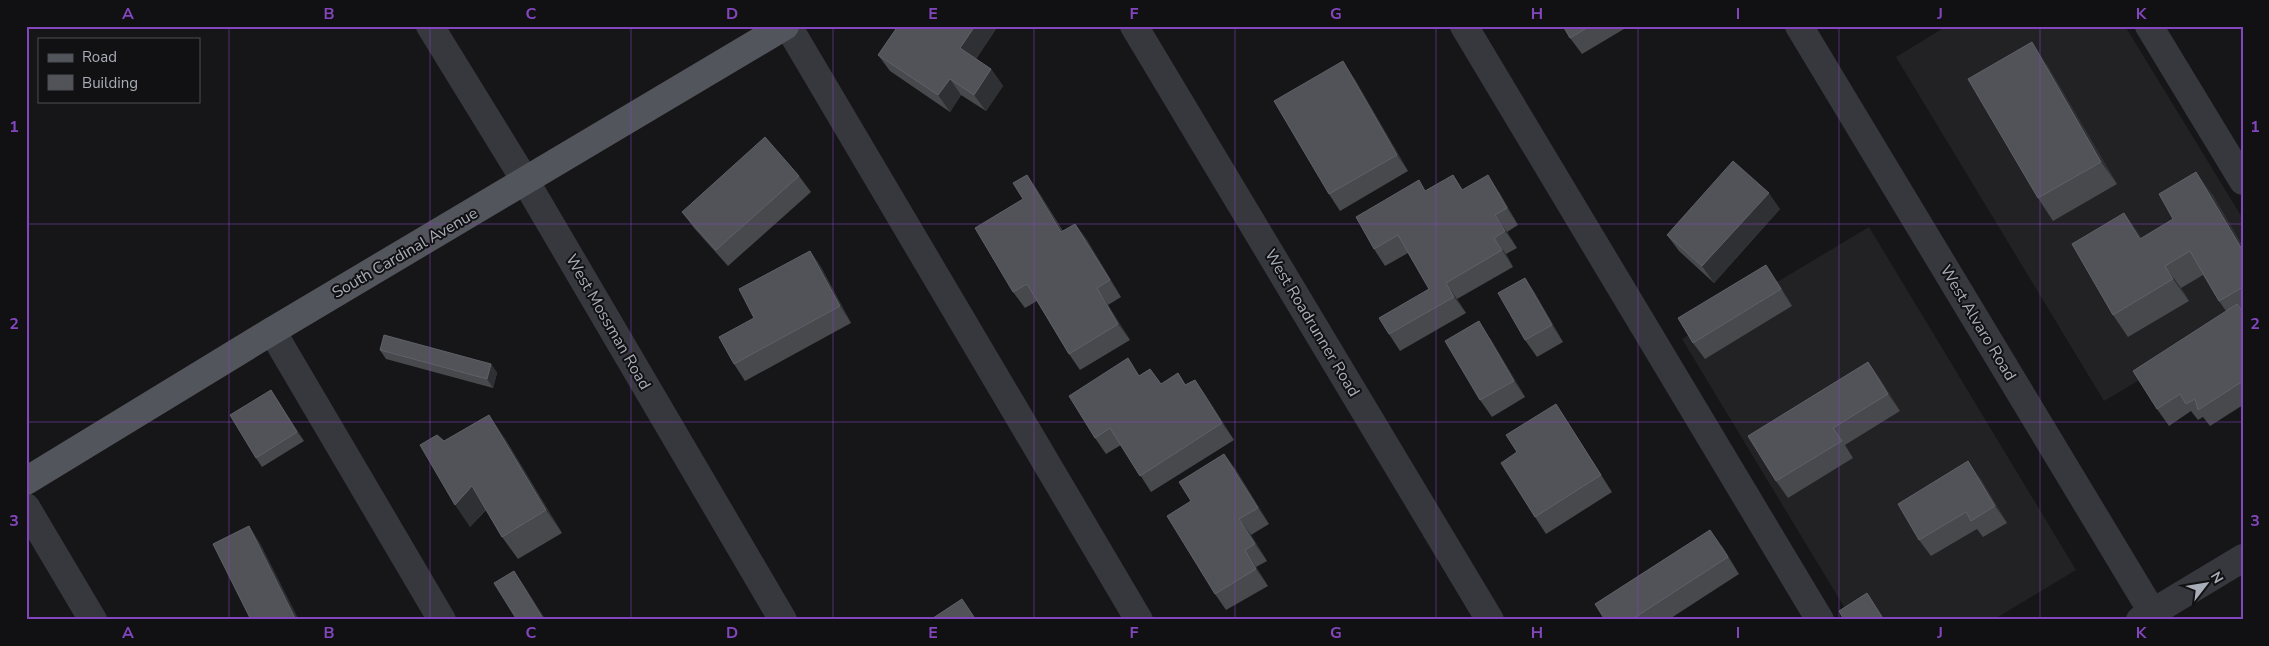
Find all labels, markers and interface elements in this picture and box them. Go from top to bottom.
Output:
text: A [122,3,134,25]
text: B [323,3,335,25]
text: C [526,3,537,25]
text: D [726,3,738,25]
text: E [928,3,938,25]
text: F [1130,3,1139,25]
text: G [1330,3,1342,25]
text: H [1531,3,1543,25]
text: I [1736,3,1740,25]
text: J [1936,3,1943,25]
text: K [2136,3,2148,25]
legend [38,38,200,102]
text: Road [82,47,117,67]
text: Building [82,73,138,93]
text: 1 [9,116,19,138]
text: 1 [2250,116,2260,138]
street label: South Cardinal Avenue [328,202,482,304]
street label: West Roadrunner Road [1259,245,1365,401]
street label: West Mossman Road [560,250,656,394]
street label: West Alvaro Road [1935,261,2021,385]
text: 2 [9,313,19,335]
text: 2 [2250,313,2260,335]
text: 3 [9,510,19,532]
text: 3 [2250,510,2260,532]
north arrow [2182,558,2232,608]
text: N [2206,568,2228,587]
text: A [122,622,134,644]
text: B [323,622,335,644]
text: C [526,622,537,644]
text: D [726,622,738,644]
text: E [928,622,938,644]
text: F [1130,622,1139,644]
text: G [1330,622,1342,644]
text: H [1531,622,1543,644]
text: I [1736,622,1740,644]
text: J [1936,622,1943,644]
text: K [2136,622,2148,644]

